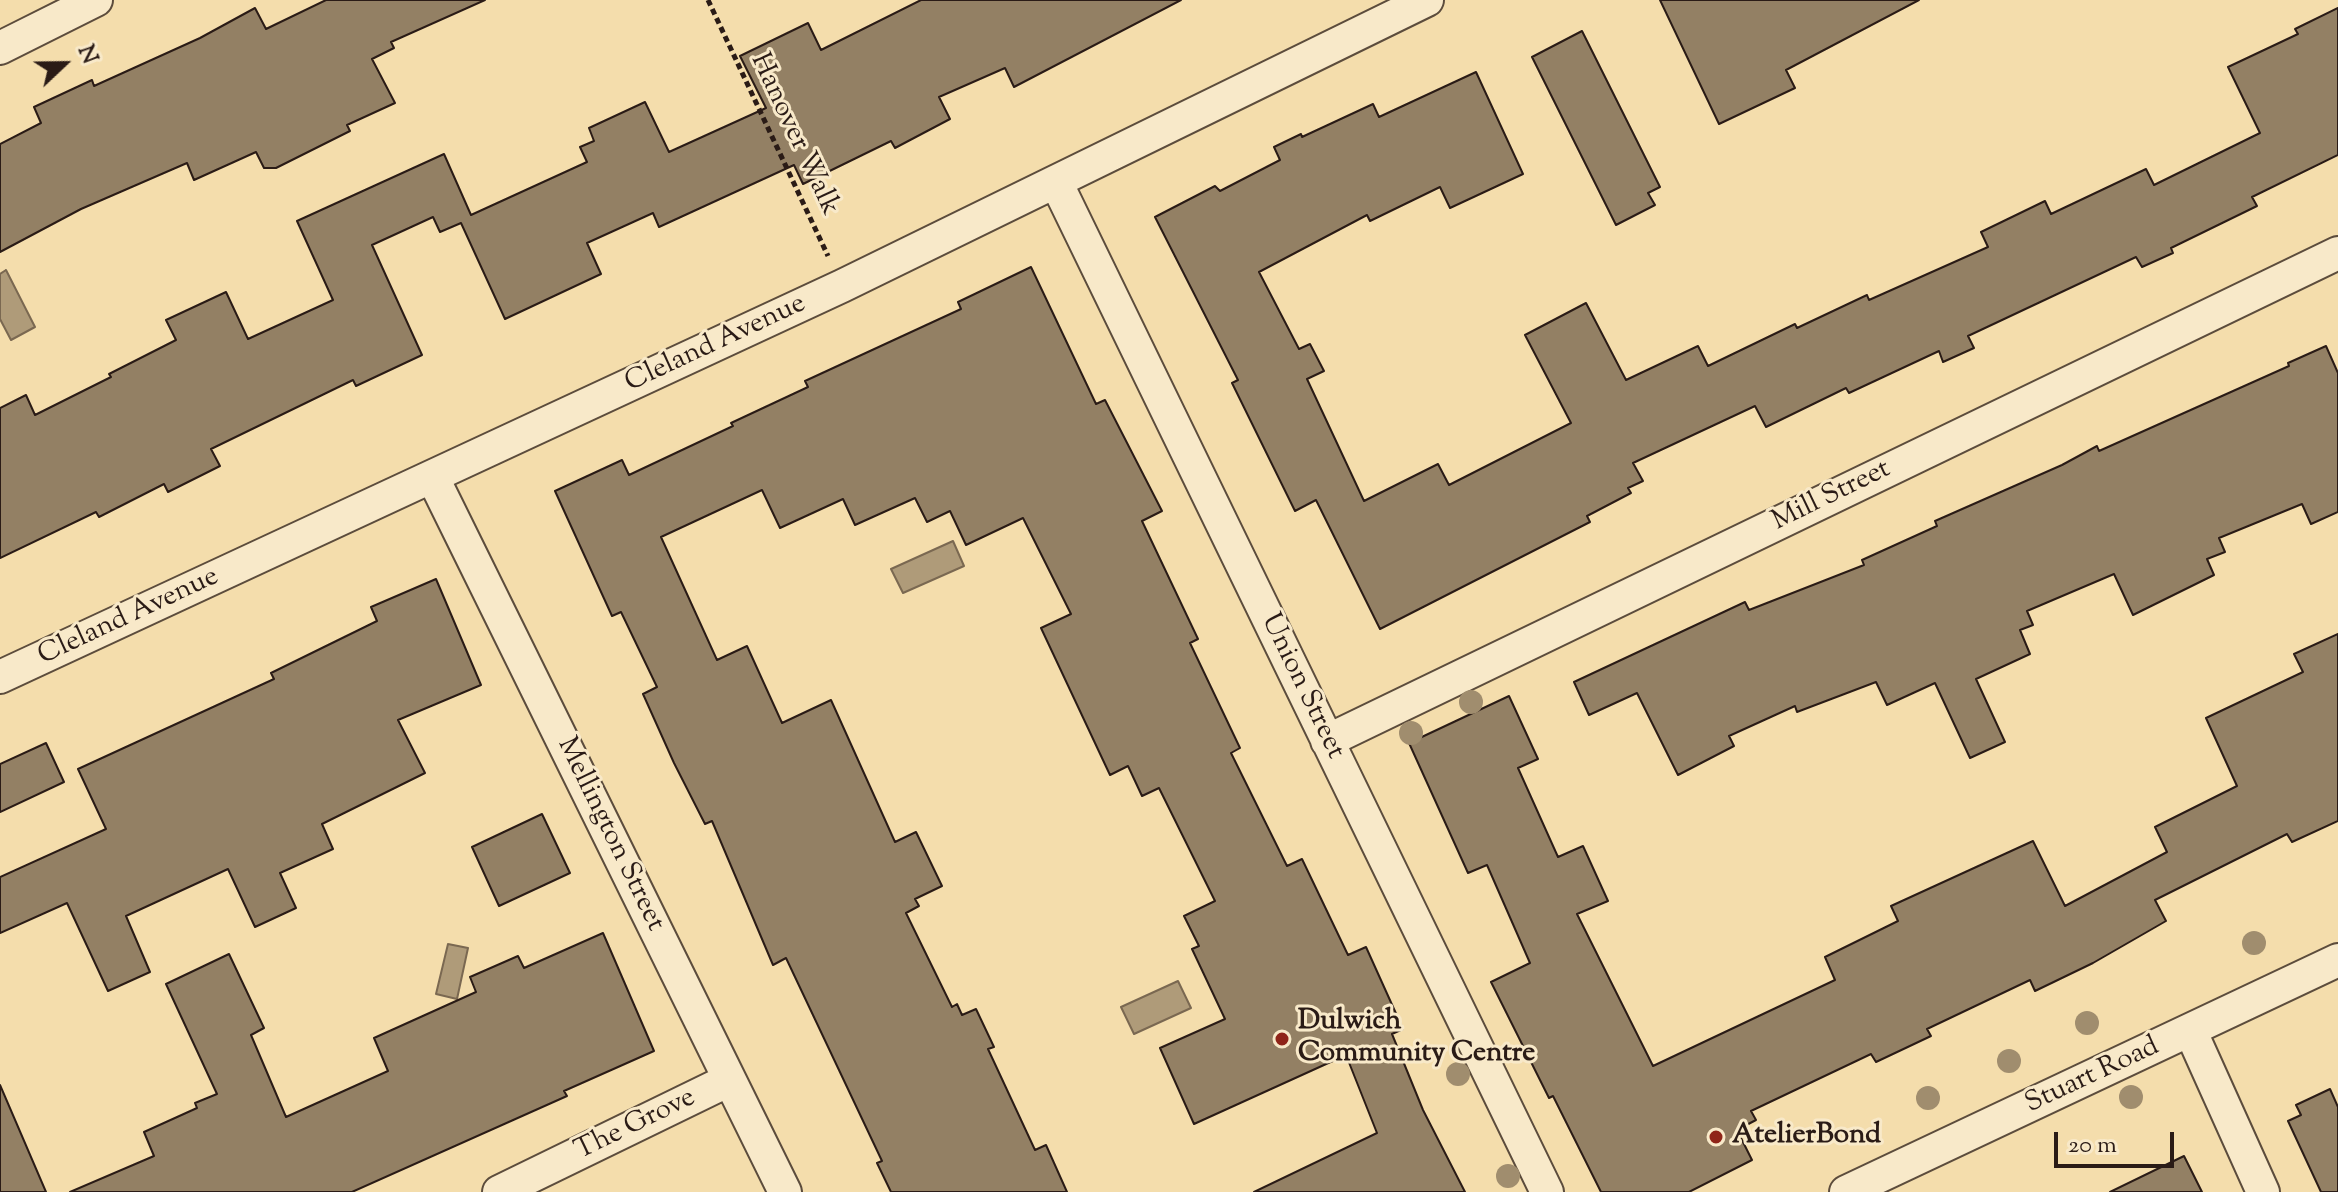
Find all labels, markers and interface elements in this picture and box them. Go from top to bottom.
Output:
north arrow [24,24,104,104]
text: N [68,41,104,69]
street label: Hanover Walk [741,49,845,221]
street label: Cleland Avenue [620,288,812,402]
street label: Mill Street [1767,454,1897,540]
street label: Cleland Avenue [33,561,225,675]
street label: Union Street [1251,609,1351,765]
street label: Mellington Street [548,733,670,937]
place label: Dulwich Community Centre [1298,1006,1535,1072]
marker: Dulwich Community Centre [1273,1030,1291,1048]
street label: Stuart Road [2021,1031,2165,1123]
street label: The Grove [570,1082,702,1170]
scale bar [2058,1116,2178,1166]
place label: AtelierBond [1732,1120,1881,1154]
marker: AtelierBond [1707,1128,1725,1146]
text: 20 m [2068,1129,2117,1163]

